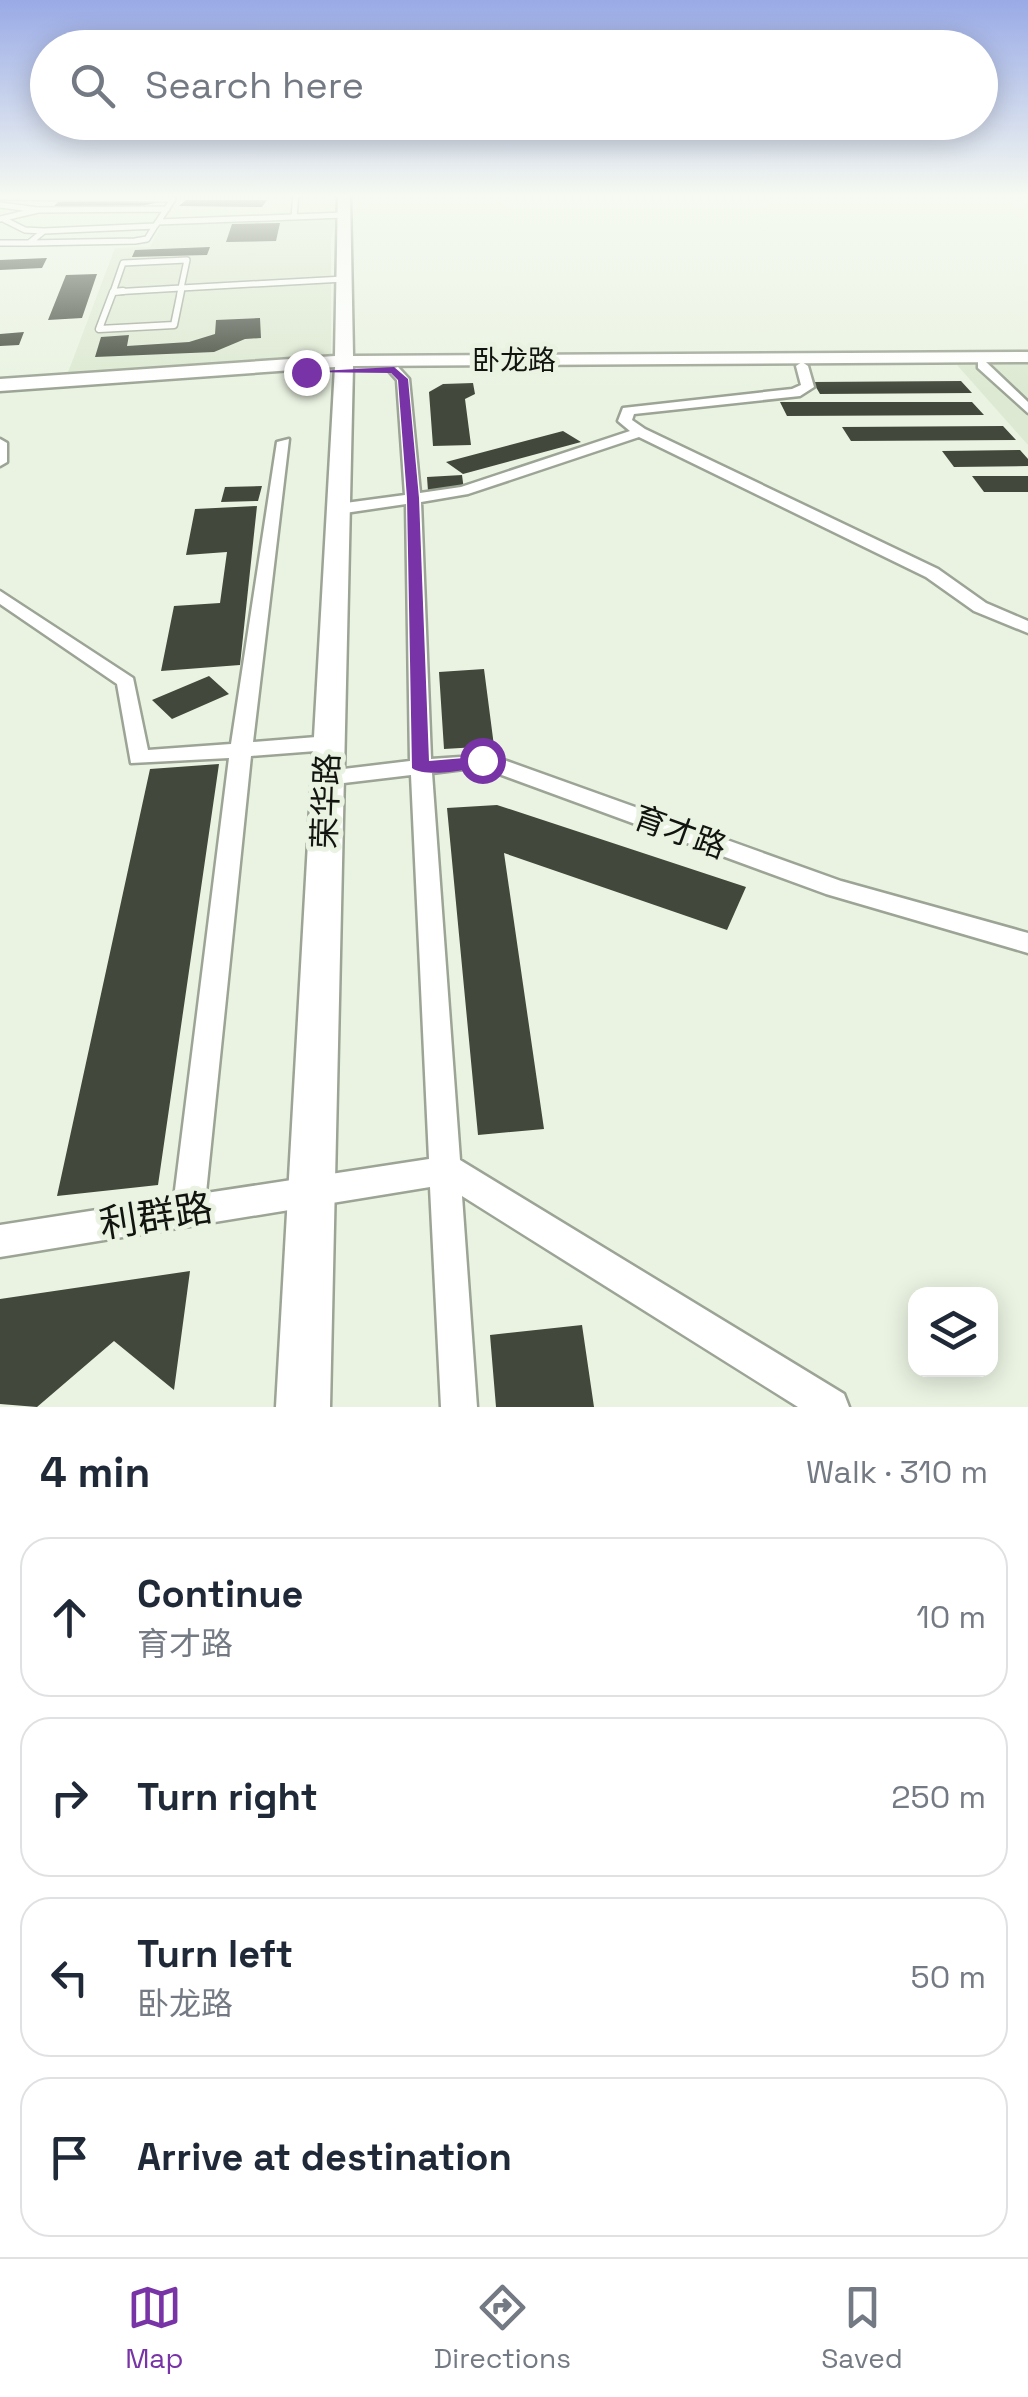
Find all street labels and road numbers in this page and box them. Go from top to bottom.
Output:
street label: 卧龙路 [472,342,556,378]
street label: 荣华路 [304,752,348,850]
street label: 育才路 [628,797,732,867]
street label: 利群路 [96,1183,216,1249]

